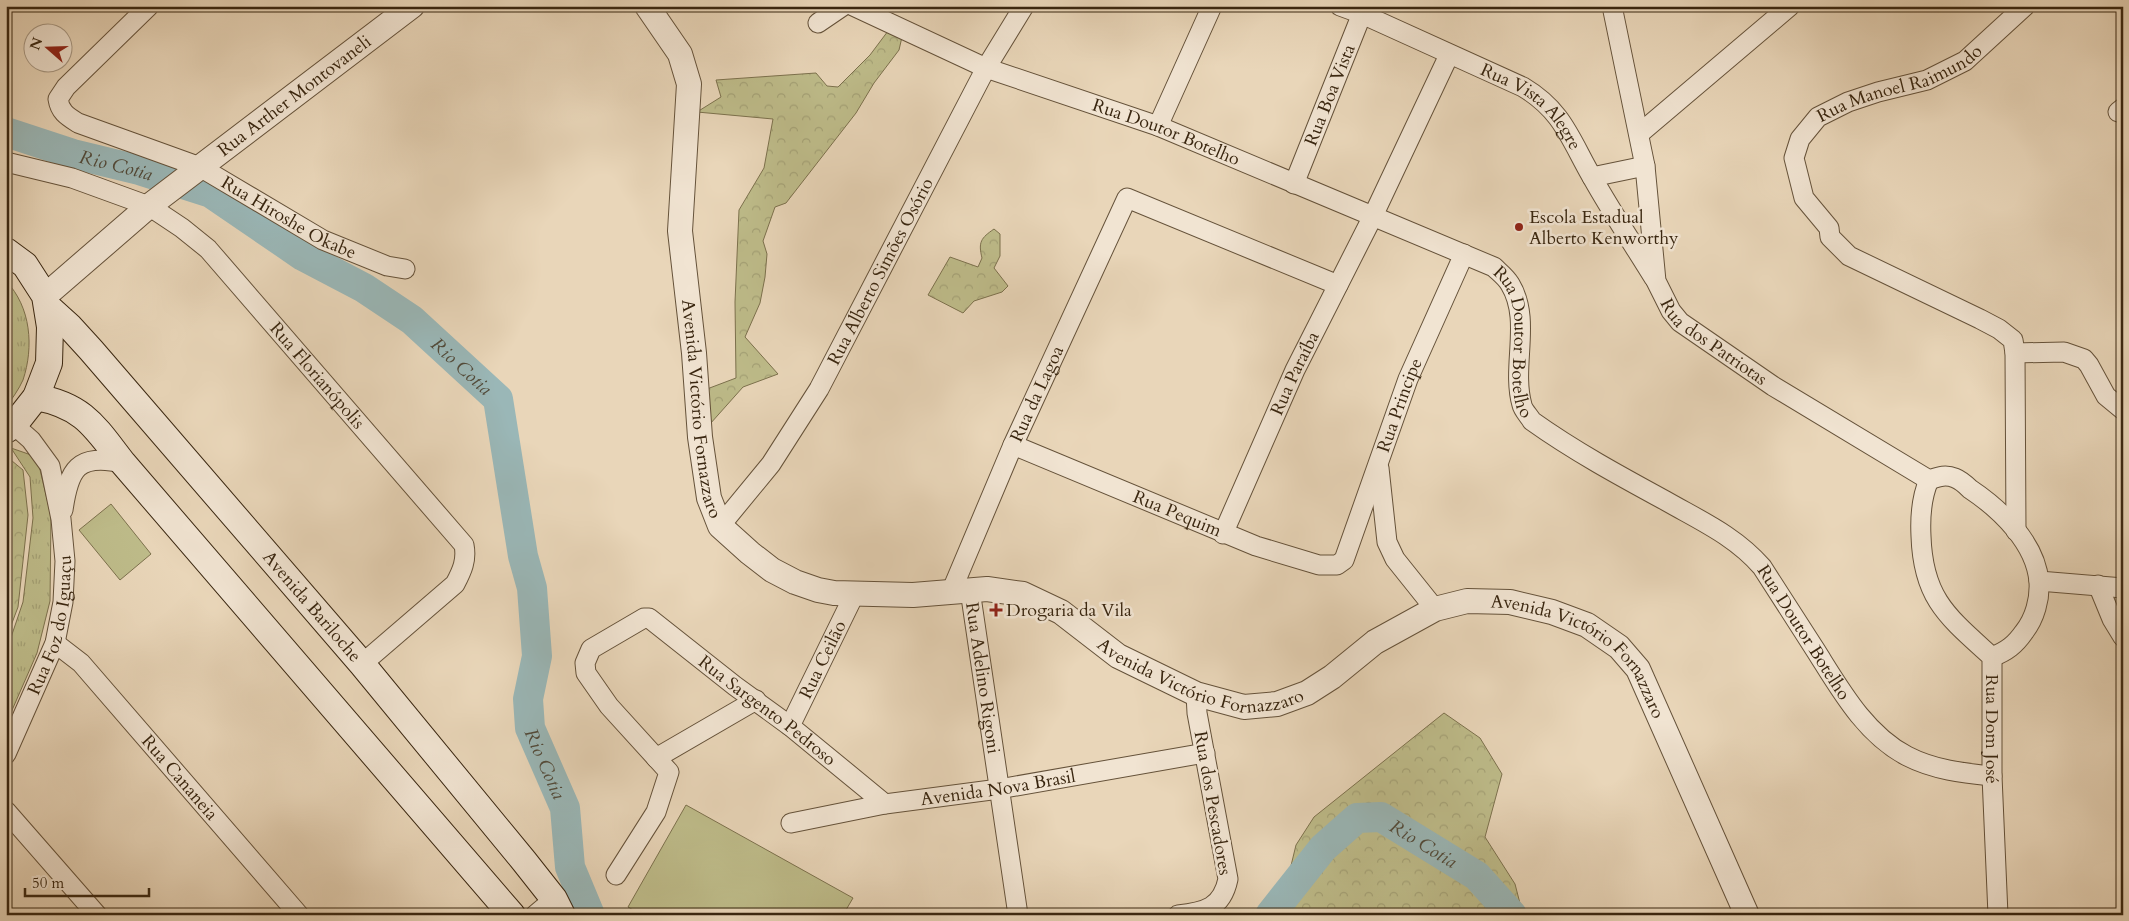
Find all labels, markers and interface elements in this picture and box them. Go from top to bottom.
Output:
north arrow [22,22,72,72]
street label: Rua Arther Montovaneli [213,29,376,162]
text: N [25,35,47,53]
street label: Rua Manoel Raimundo [1813,39,1988,129]
street label: Rua Boa Vista [1299,40,1362,150]
street label: Rua Vista Alegre [1476,57,1587,154]
street label: Rua Doutor Botelho [1089,93,1244,172]
water label: Rio Cotia [77,144,156,188]
street label: Rua Hiroshe Okabe [216,170,360,265]
street label: Rua Alberto Simões Osório [822,173,940,370]
place label: Escola Estadual Alberto Kenworthy [1529,205,1679,251]
marker: Escola Estadual Alberto Kenworthy [1513,221,1525,233]
street label: Rua Doutor Botelho [1488,260,1538,424]
street label: Rua dos Patriotas [1654,294,1772,391]
street label: Avenida Victório Fornazzaro [675,298,728,522]
street label: Rua Florianópolis [264,317,370,435]
street label: Rua Paraíba [1265,327,1326,419]
water label: Rio Cotia [425,332,498,402]
street label: Rua da Lagoa [1004,342,1070,446]
street label: Rua Principe [1371,354,1429,456]
street label: Rua Pequim [1129,484,1226,544]
street label: Avenida Bariloche [257,545,367,668]
street label: Rua Foz do Iguaçu [22,554,78,699]
street label: Rua Doutor Botelho [1751,560,1856,705]
street label: Avenida Victório Fornazzaro [1490,590,1670,723]
place label: Drogaria da Vila [1006,598,1132,623]
street label: Rua Adelino Rigoni [959,601,1006,755]
marker: Drogaria da Vila [990,604,1002,616]
street label: Rua Ceilão [793,616,853,703]
street label: Avenida Victório Fornazzaro [1092,632,1308,720]
street label: Rua Sargento Pedroso [693,650,841,772]
street label: Rua Dom José [1979,674,2004,784]
water label: Rio Cotia [518,724,572,804]
street label: Rua Cananeia [135,729,224,826]
street label: Rua dos Pescadores [1188,729,1237,877]
street label: Avenida Nova Brasil [919,764,1078,812]
water label: Rio Cotia [1385,814,1462,875]
scale bar [25,866,149,898]
text: 50 m [32,873,64,893]

